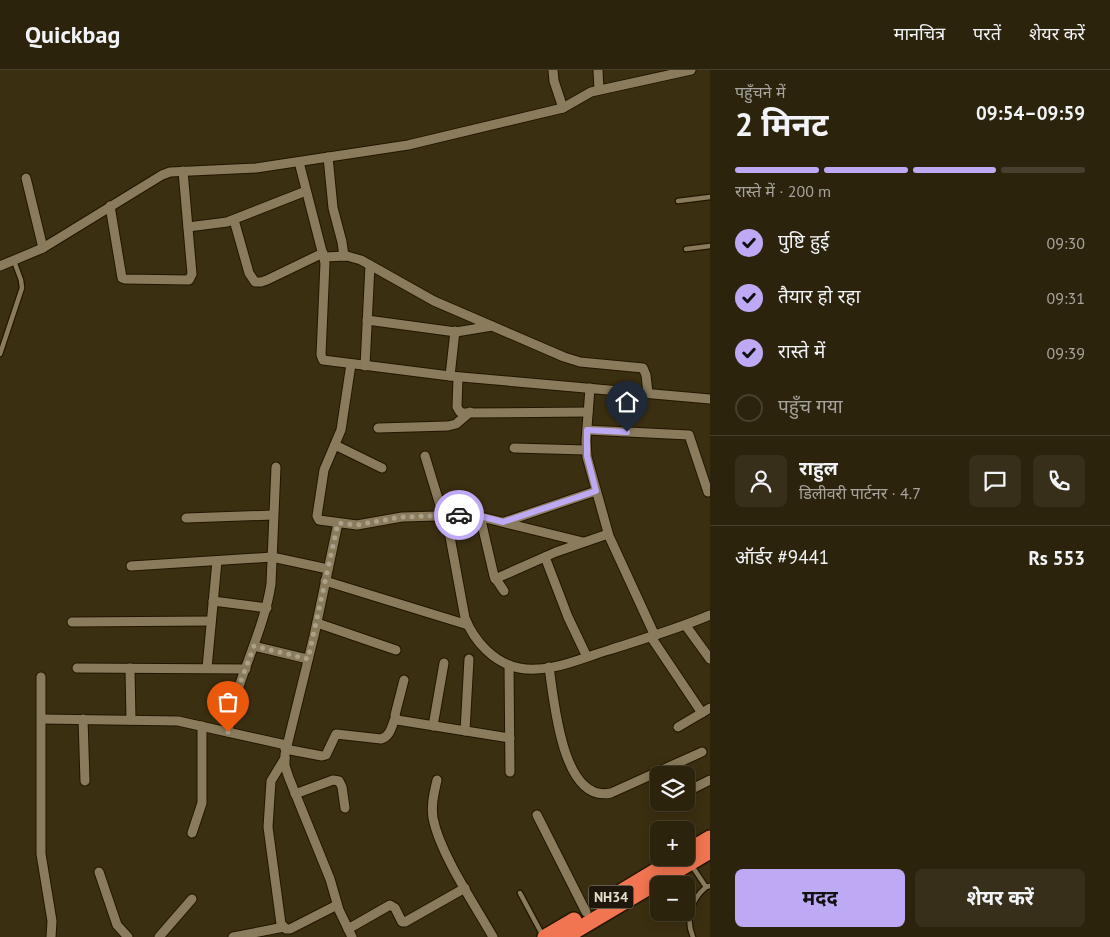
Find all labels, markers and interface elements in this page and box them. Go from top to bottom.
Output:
text: Quickbag [25,19,120,50]
text: मानचित्र [894,22,945,45]
text: परतें [973,22,1001,45]
text: शेयर करें [1029,22,1085,45]
text: पहुँचने में [735,82,785,102]
text: 09:54–09:59 [976,101,1085,125]
text: 2 मिनट [735,103,828,145]
text: रास्ते में · 200 m [735,181,831,201]
icon: check [735,229,763,257]
text: पुष्टि हुई [778,229,829,253]
text: 09:30 [1047,233,1085,253]
icon: check [735,284,763,312]
text: तैयार हो रहा [778,284,860,308]
text: 09:31 [1047,288,1085,308]
icon: check [735,339,763,367]
text: रास्ते में [778,339,825,363]
text: 09:39 [1047,343,1085,363]
pin [606,381,648,432]
icon: home [613,388,641,416]
text: पहुँच गया [778,394,843,418]
button: person [735,455,787,507]
button: chat [969,455,1021,507]
button: phone [1033,455,1085,507]
text: राहुल [799,456,838,480]
text: डिलीवरी पार्टनर · 4.7 [799,483,921,503]
courier [434,490,484,540]
icon: car [445,501,473,529]
text: ऑर्डर #9441 [735,545,829,569]
text: Rs 553 [1028,546,1085,570]
pin [207,681,249,732]
icon: bag [214,688,242,716]
map controls [650,766,695,921]
button: layers [650,766,695,811]
button: + [650,821,695,866]
button: मदद [735,869,905,927]
button: शेयर करें [915,869,1085,927]
button: − [650,876,695,921]
road number: NH34 [588,886,634,909]

